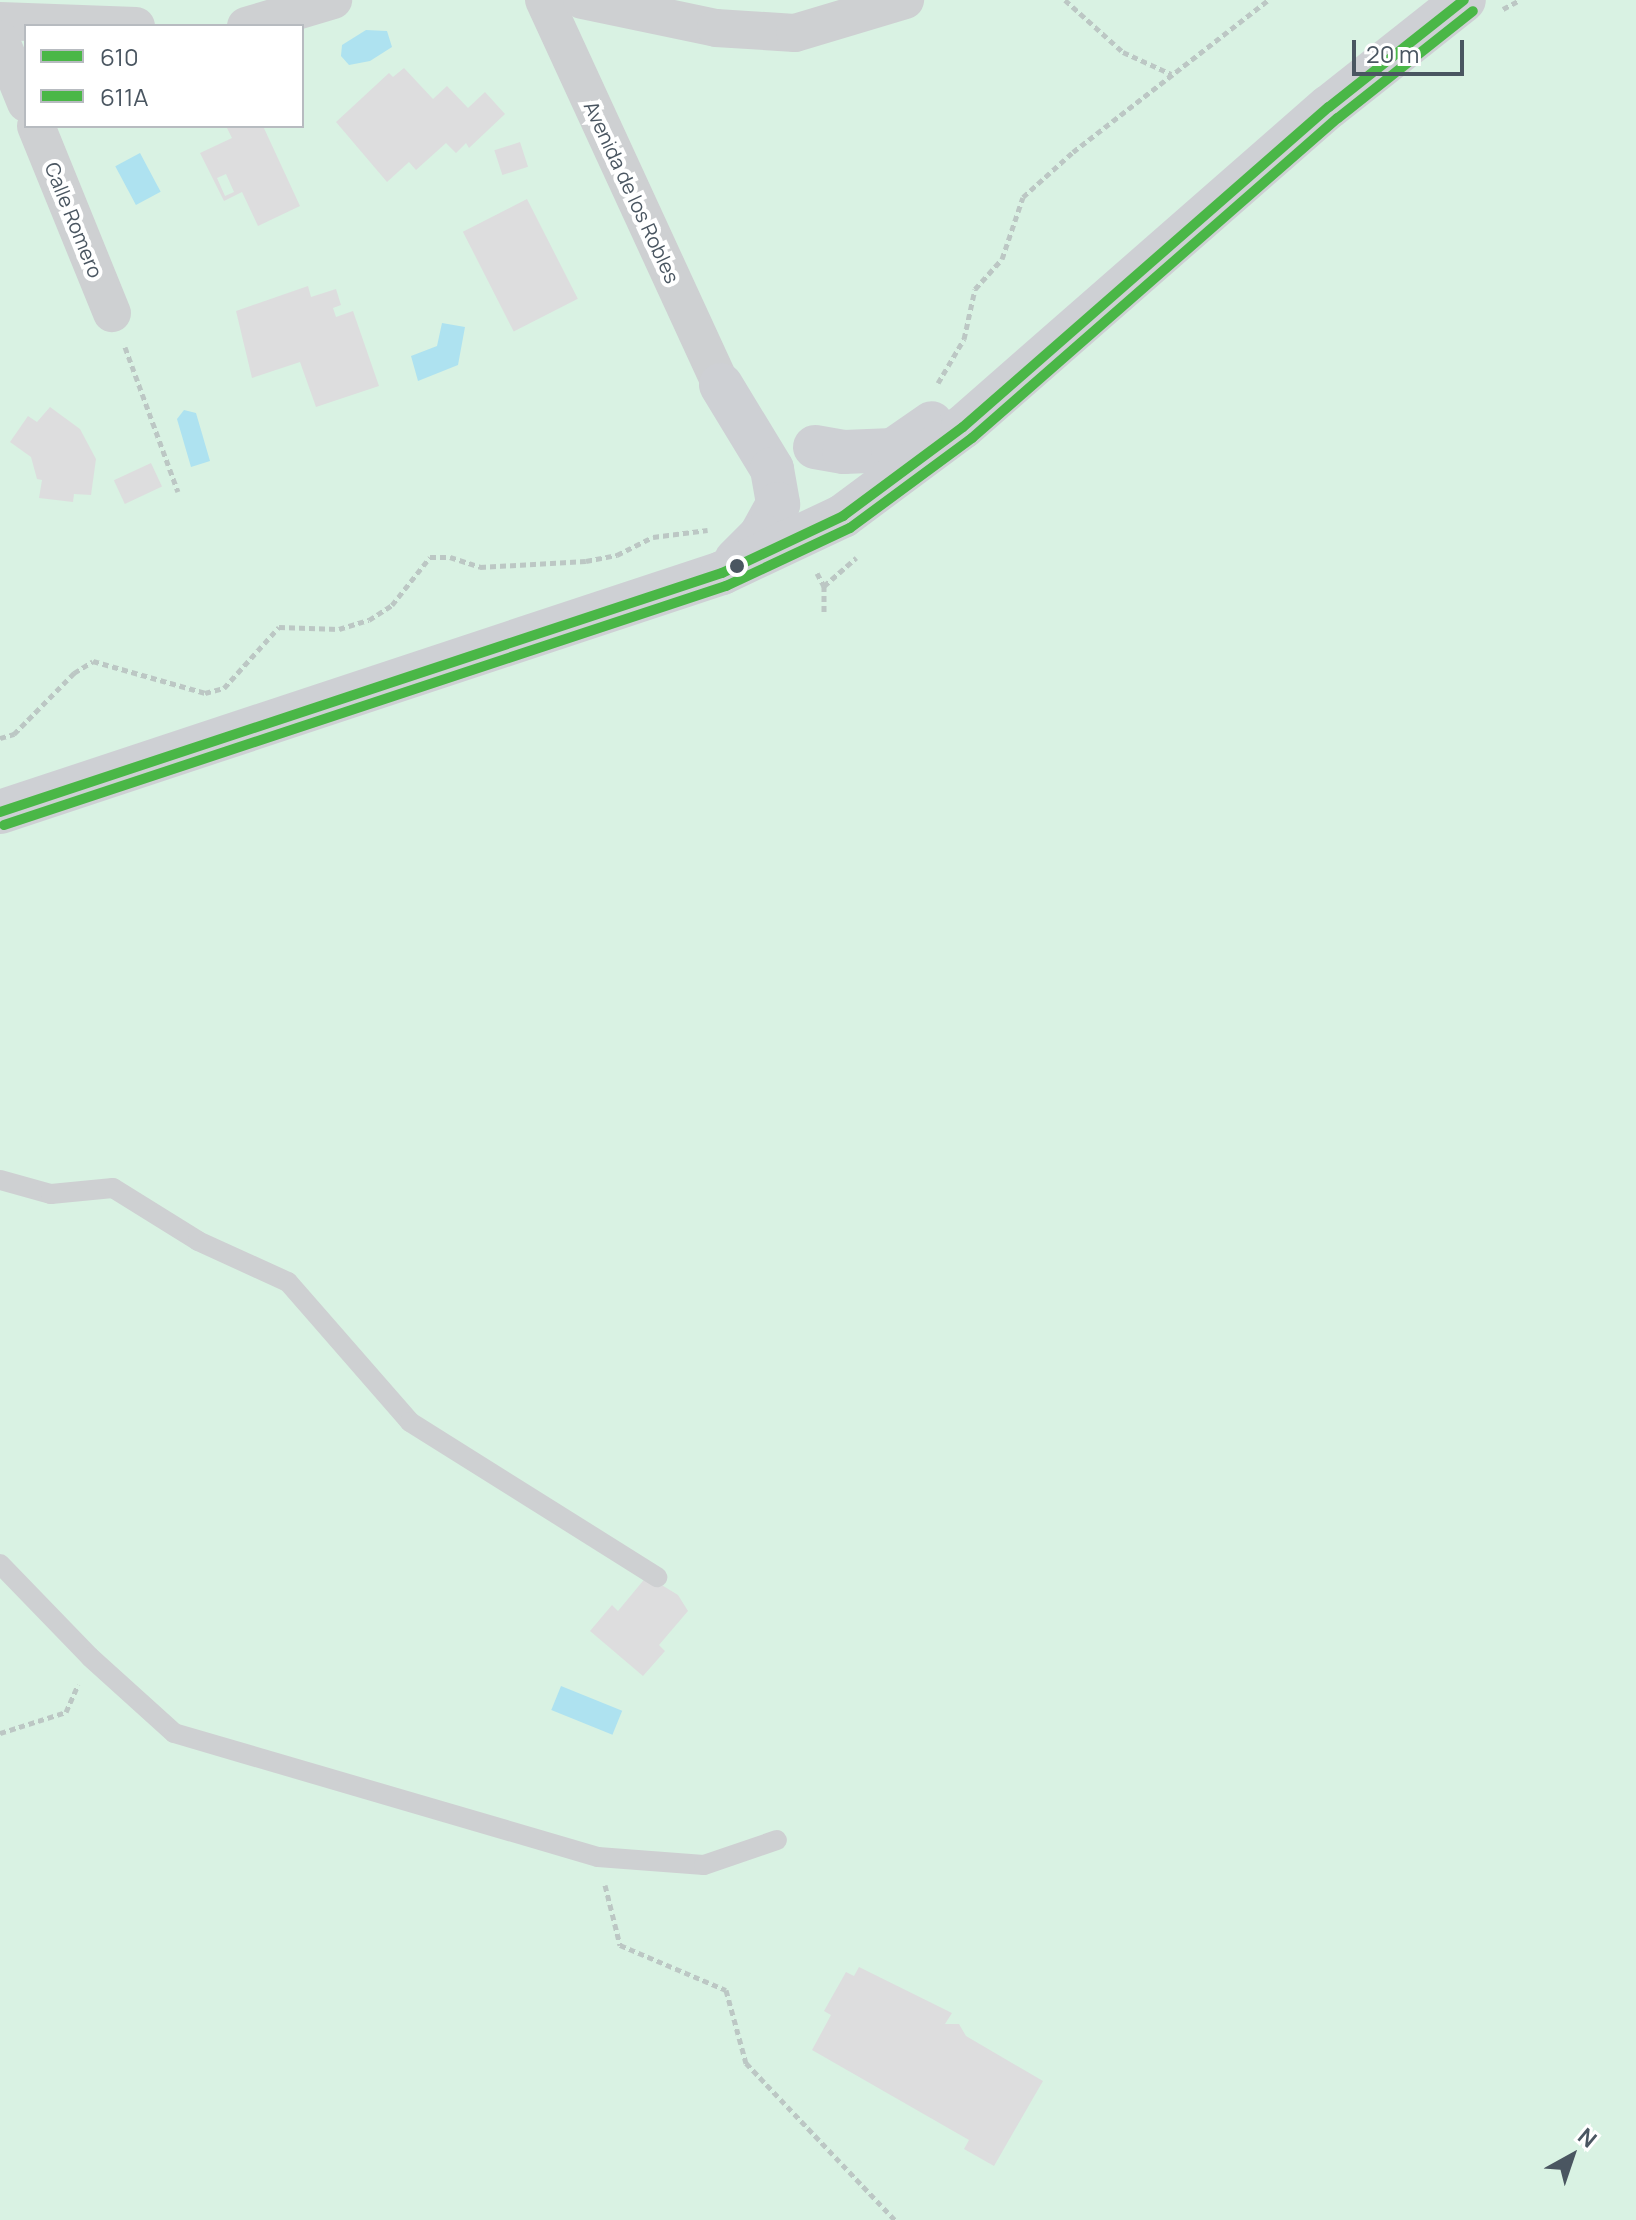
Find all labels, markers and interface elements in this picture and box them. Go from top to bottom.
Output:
legend [24,24,304,128]
scale bar [1356,24,1468,74]
text: 20 m [1366,37,1419,70]
text: 610 [100,40,139,73]
text: 611A [100,80,148,113]
street label: Avenida de los Robles [579,97,685,287]
street label: Calle Romero [40,159,108,281]
unlabelled marker [729,558,745,574]
north arrow [1532,2116,1612,2196]
text: N [1572,2121,1603,2154]

